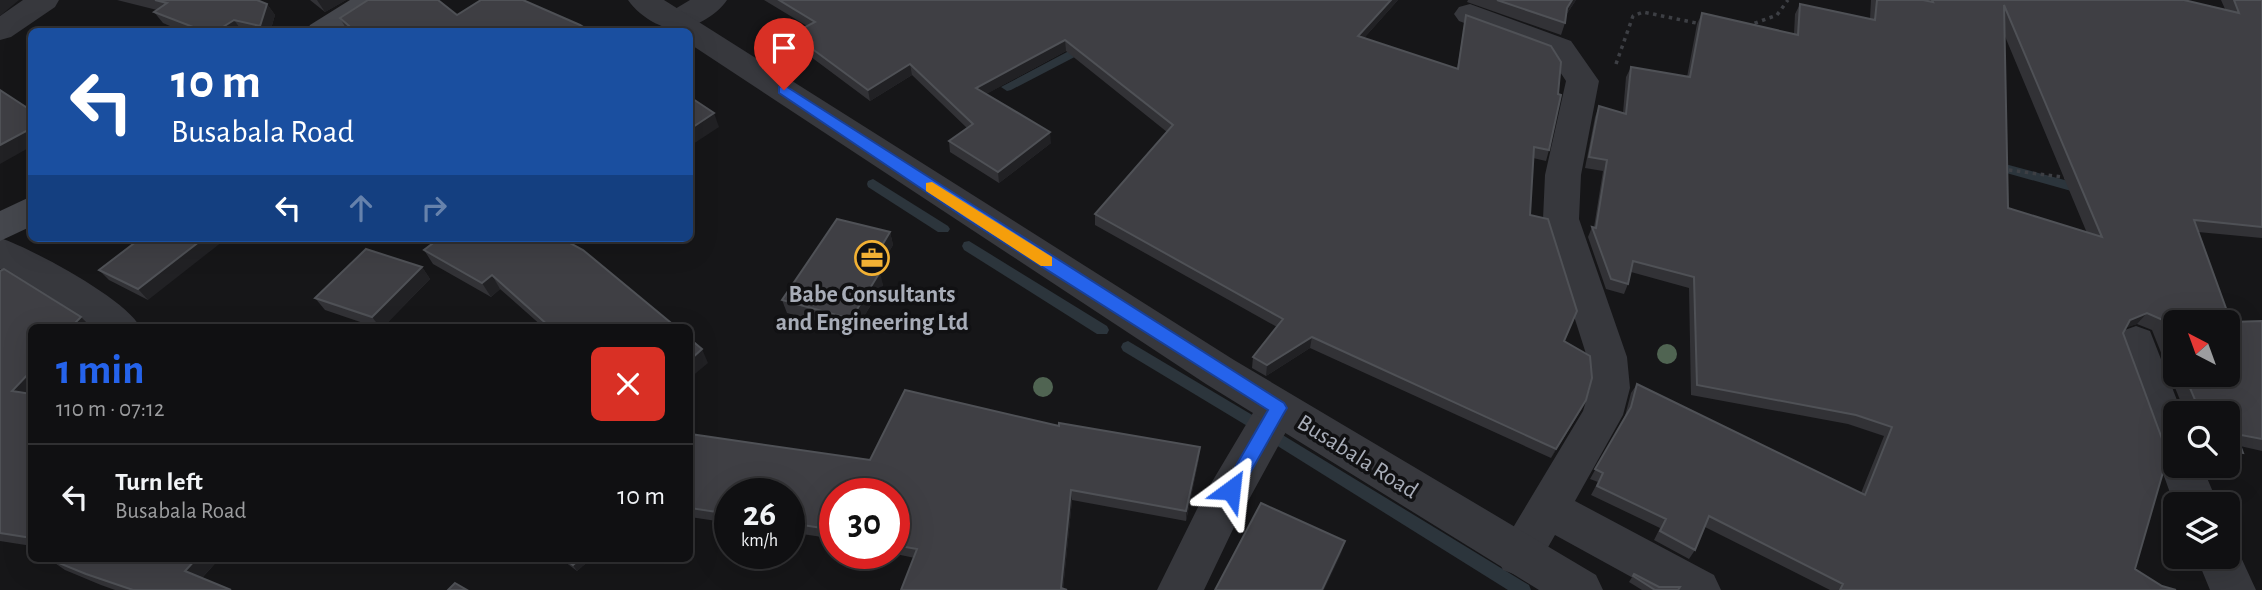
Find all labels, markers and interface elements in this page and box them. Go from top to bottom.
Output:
pin [754,18,814,90]
icon: arrive [765,29,803,67]
icon: left [56,56,147,147]
text: 10 m [171,58,261,107]
text: Busabala Road [171,116,354,148]
icon: left [269,189,307,227]
icon: ahead [342,189,380,227]
icon: right [415,189,453,227]
office icon: Babe Consultants and Engineering Ltd [853,239,891,277]
place label: Babe Consultants and Engineering Ltd [776,283,969,335]
north arrow [2163,310,2240,387]
map controls [2163,310,2240,569]
button: close [591,347,665,421]
text: 1 min [56,349,145,391]
text: 110 m · 07:12 [56,398,164,421]
button: search [2163,401,2240,478]
street label: Busabala Road [1293,410,1422,503]
position arrow [1194,453,1268,527]
text: Turn left [115,469,203,495]
icon: left [56,478,94,516]
speed limit sign: 30 [819,478,910,569]
text: 10 m [617,483,665,509]
button: layers [2163,492,2240,569]
text: 26 [743,497,776,532]
text: Busabala Road [115,500,247,523]
text: km/h [741,532,778,550]

